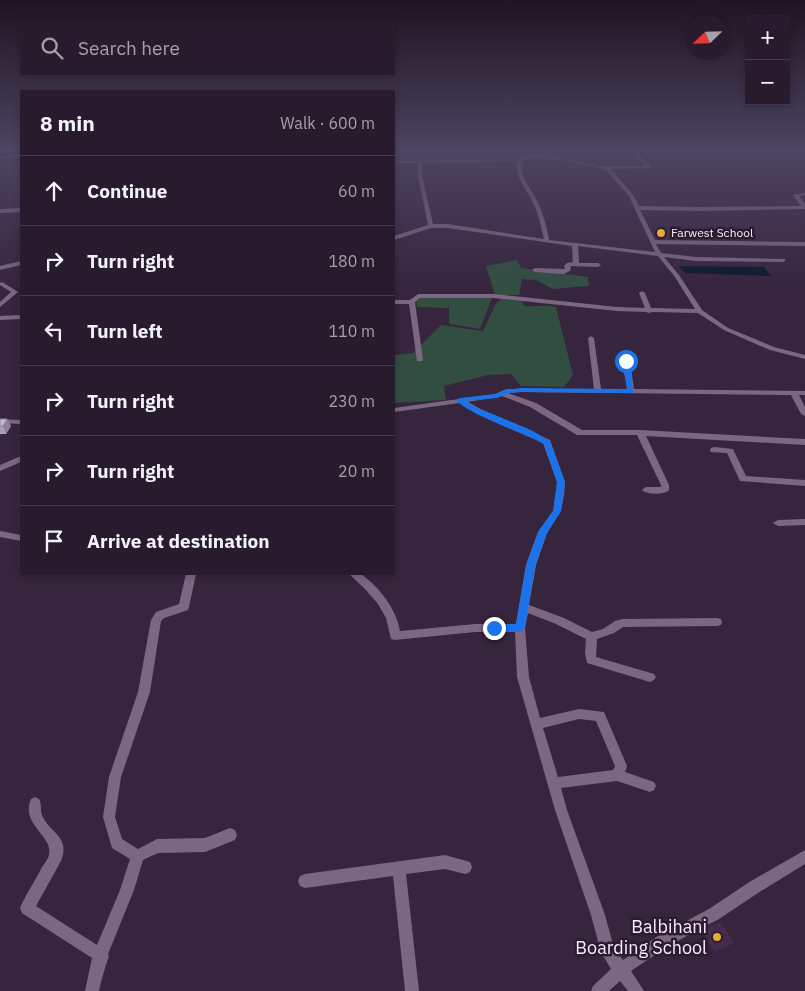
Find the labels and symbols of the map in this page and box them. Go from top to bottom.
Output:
north arrow [685,15,730,60]
place label: Farwest School [671,225,753,240]
marker: Farwest School [655,227,667,239]
route start [615,350,638,373]
route end [483,617,506,640]
place label: Balbihani Boarding School [575,915,707,959]
marker: Balbihani Boarding School [711,931,723,943]

